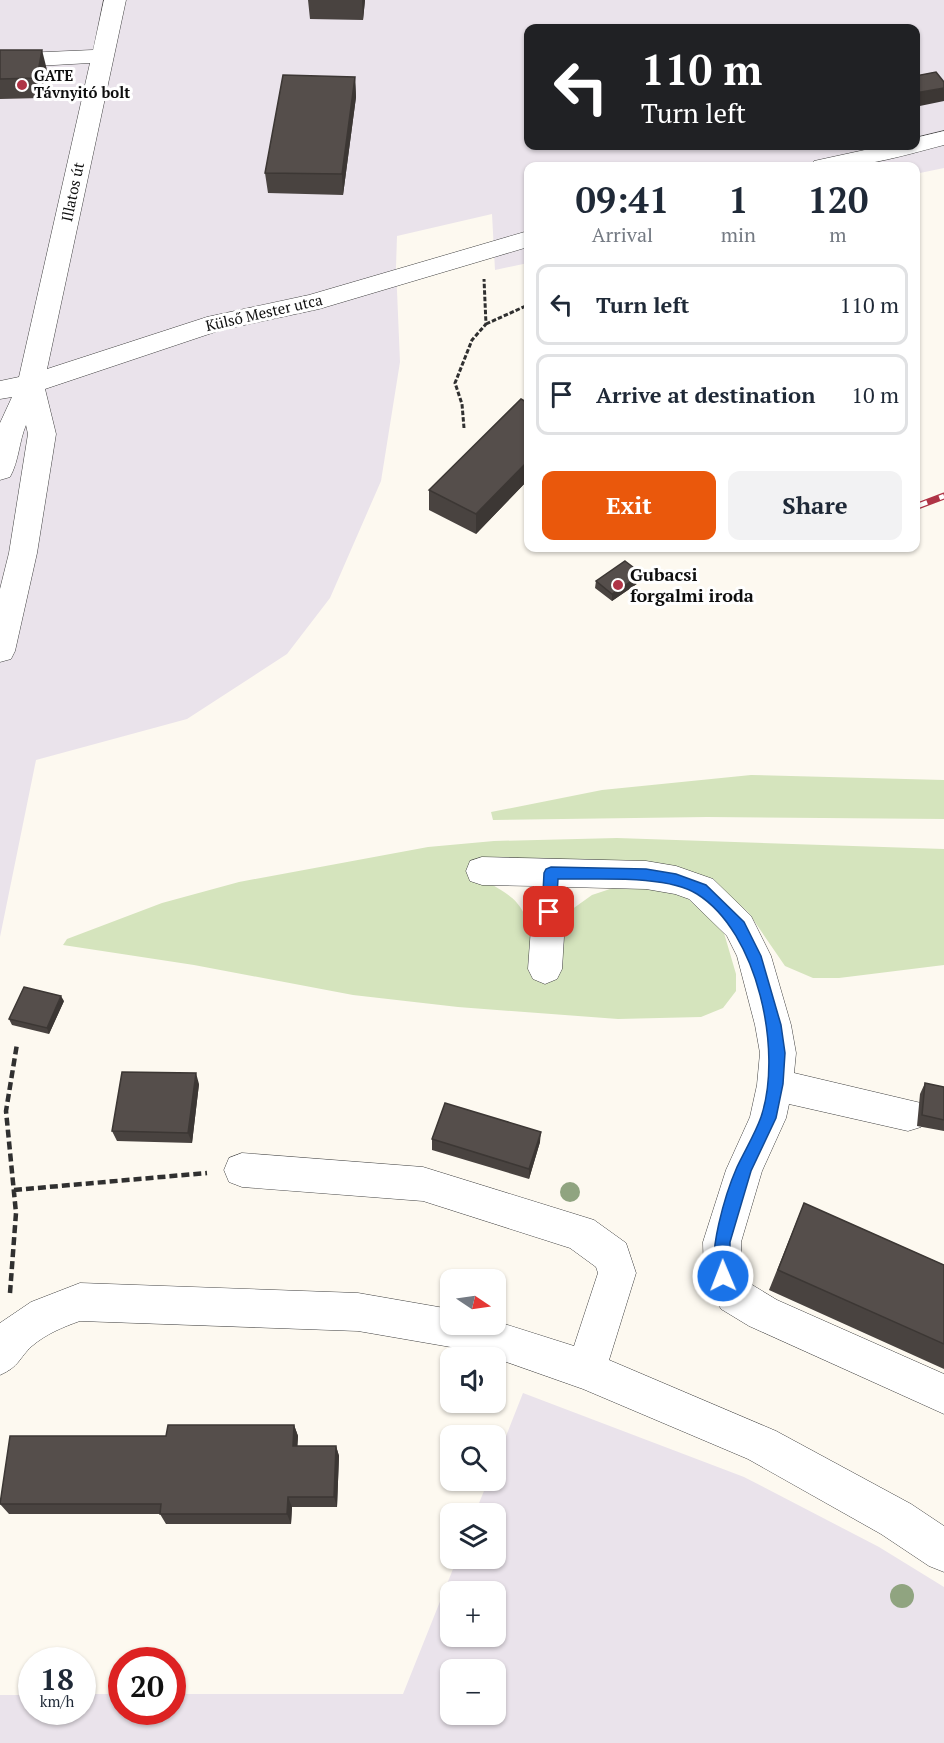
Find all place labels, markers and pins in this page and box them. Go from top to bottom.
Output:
place label: GATE Távnyitó bolt [34,65,130,102]
marker: GATE Távnyitó bolt [15,78,29,92]
place label: Gubacsi forgalmi iroda [630,562,754,607]
marker: Gubacsi forgalmi iroda [611,578,625,592]
pin [523,886,574,937]

